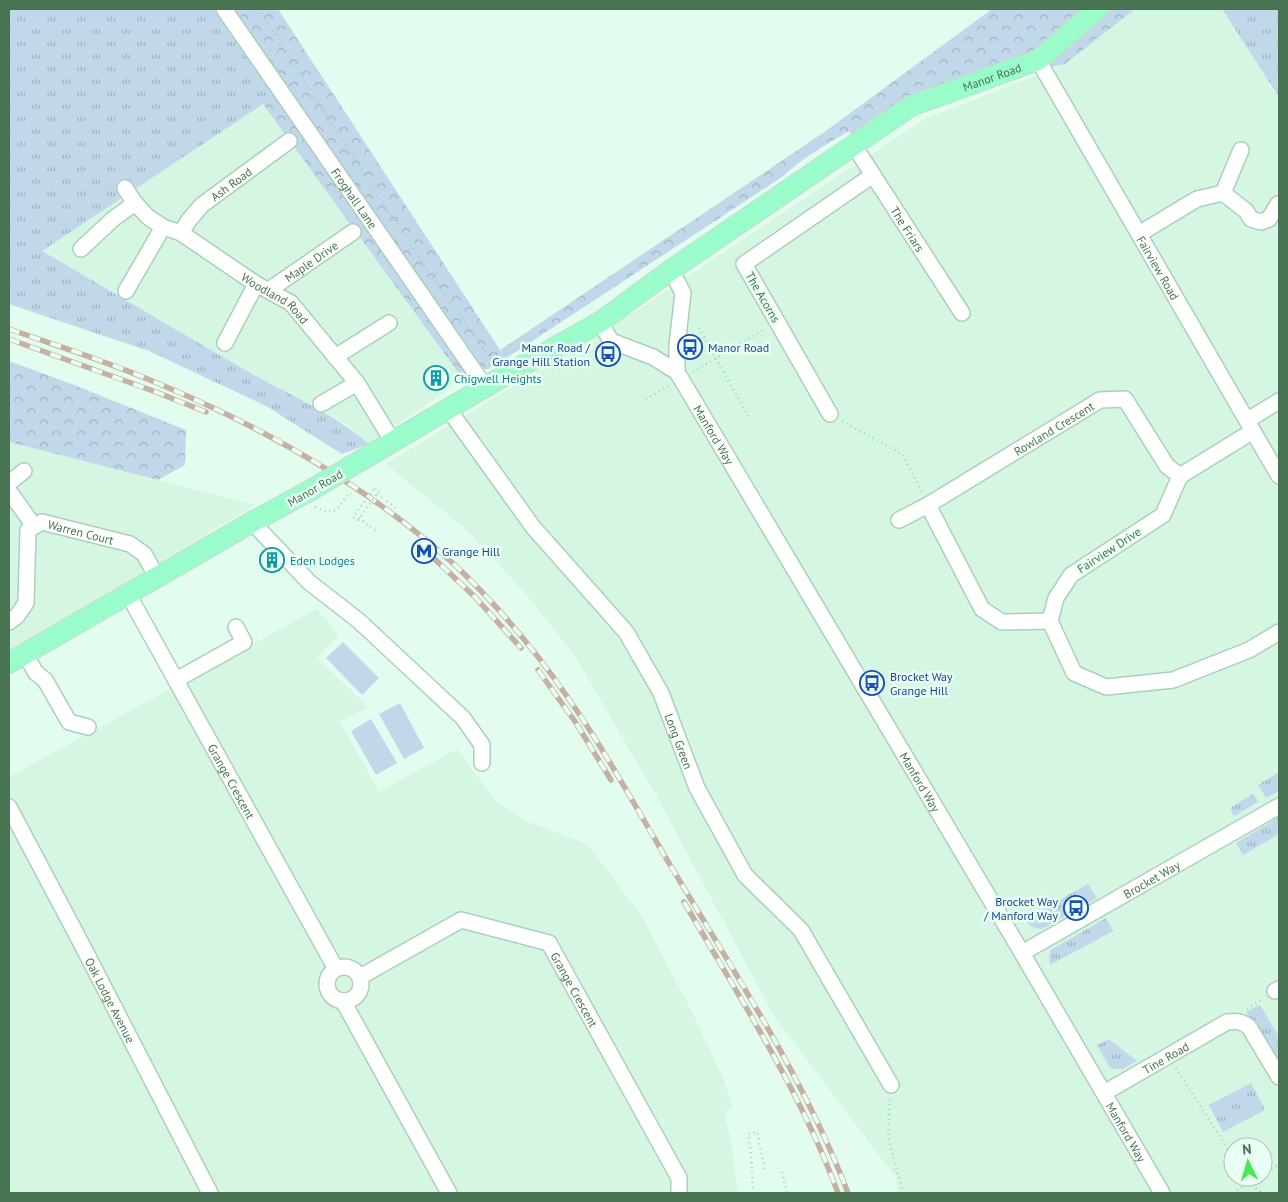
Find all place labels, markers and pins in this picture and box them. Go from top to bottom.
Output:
bus stop icon: Manor Road [677,334,703,360]
place label: Manor Road / Grange Hill Station [492,340,591,369]
place label: Manor Road [708,340,769,355]
bus stop icon: Manor Road / Grange Hill Station [595,341,621,367]
building icon: Chigwell Heights [423,365,449,391]
place label: Chigwell Heights [454,371,542,386]
metro station icon: Grange Hill [411,538,437,564]
place label: Grange Hill [442,544,500,559]
building icon: Eden Lodges [259,547,285,573]
place label: Eden Lodges [290,553,355,568]
place label: Brocket Way Grange Hill [890,669,953,698]
bus stop icon: Brocket Way Grange Hill [859,670,885,696]
place label: Brocket Way / Manford Way [983,894,1058,923]
bus stop icon: Brocket Way / Manford Way [1063,895,1089,921]

